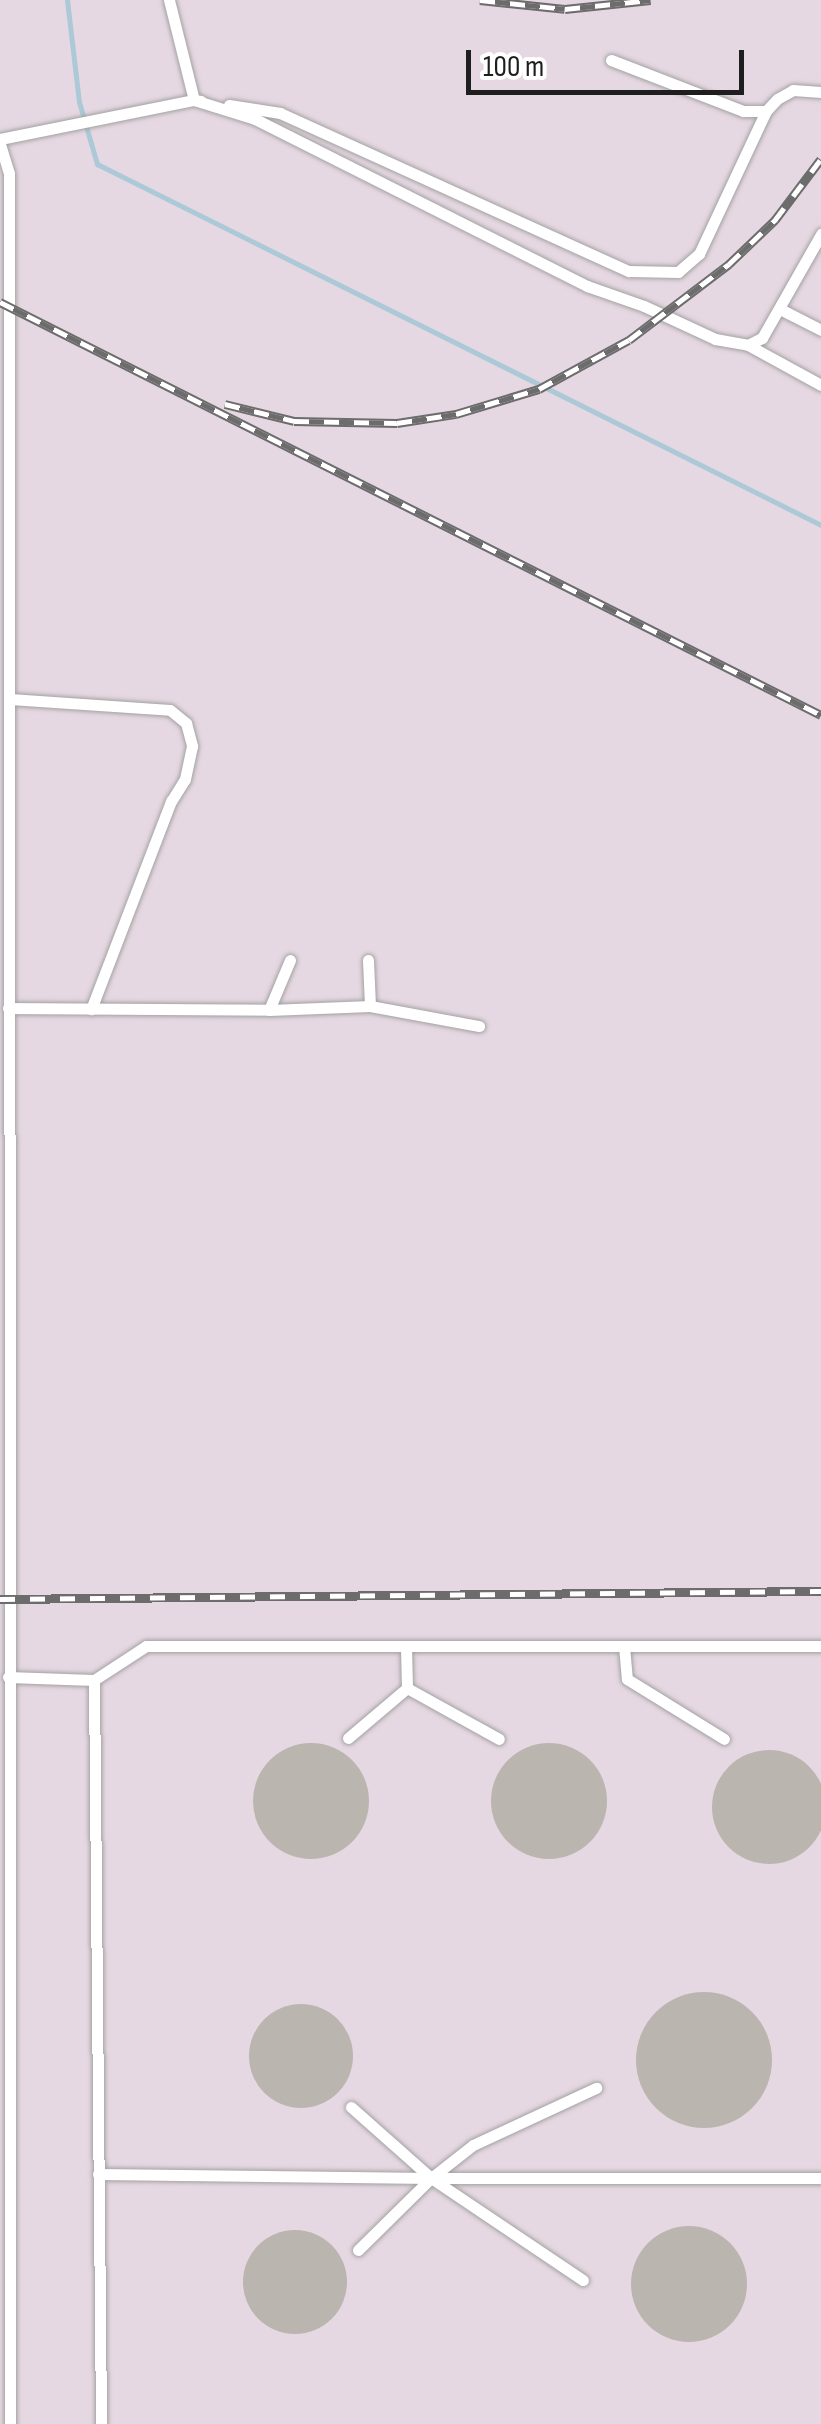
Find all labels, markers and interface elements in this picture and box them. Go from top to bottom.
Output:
scale bar [471,30,748,92]
text: 100 m [483,49,544,85]

